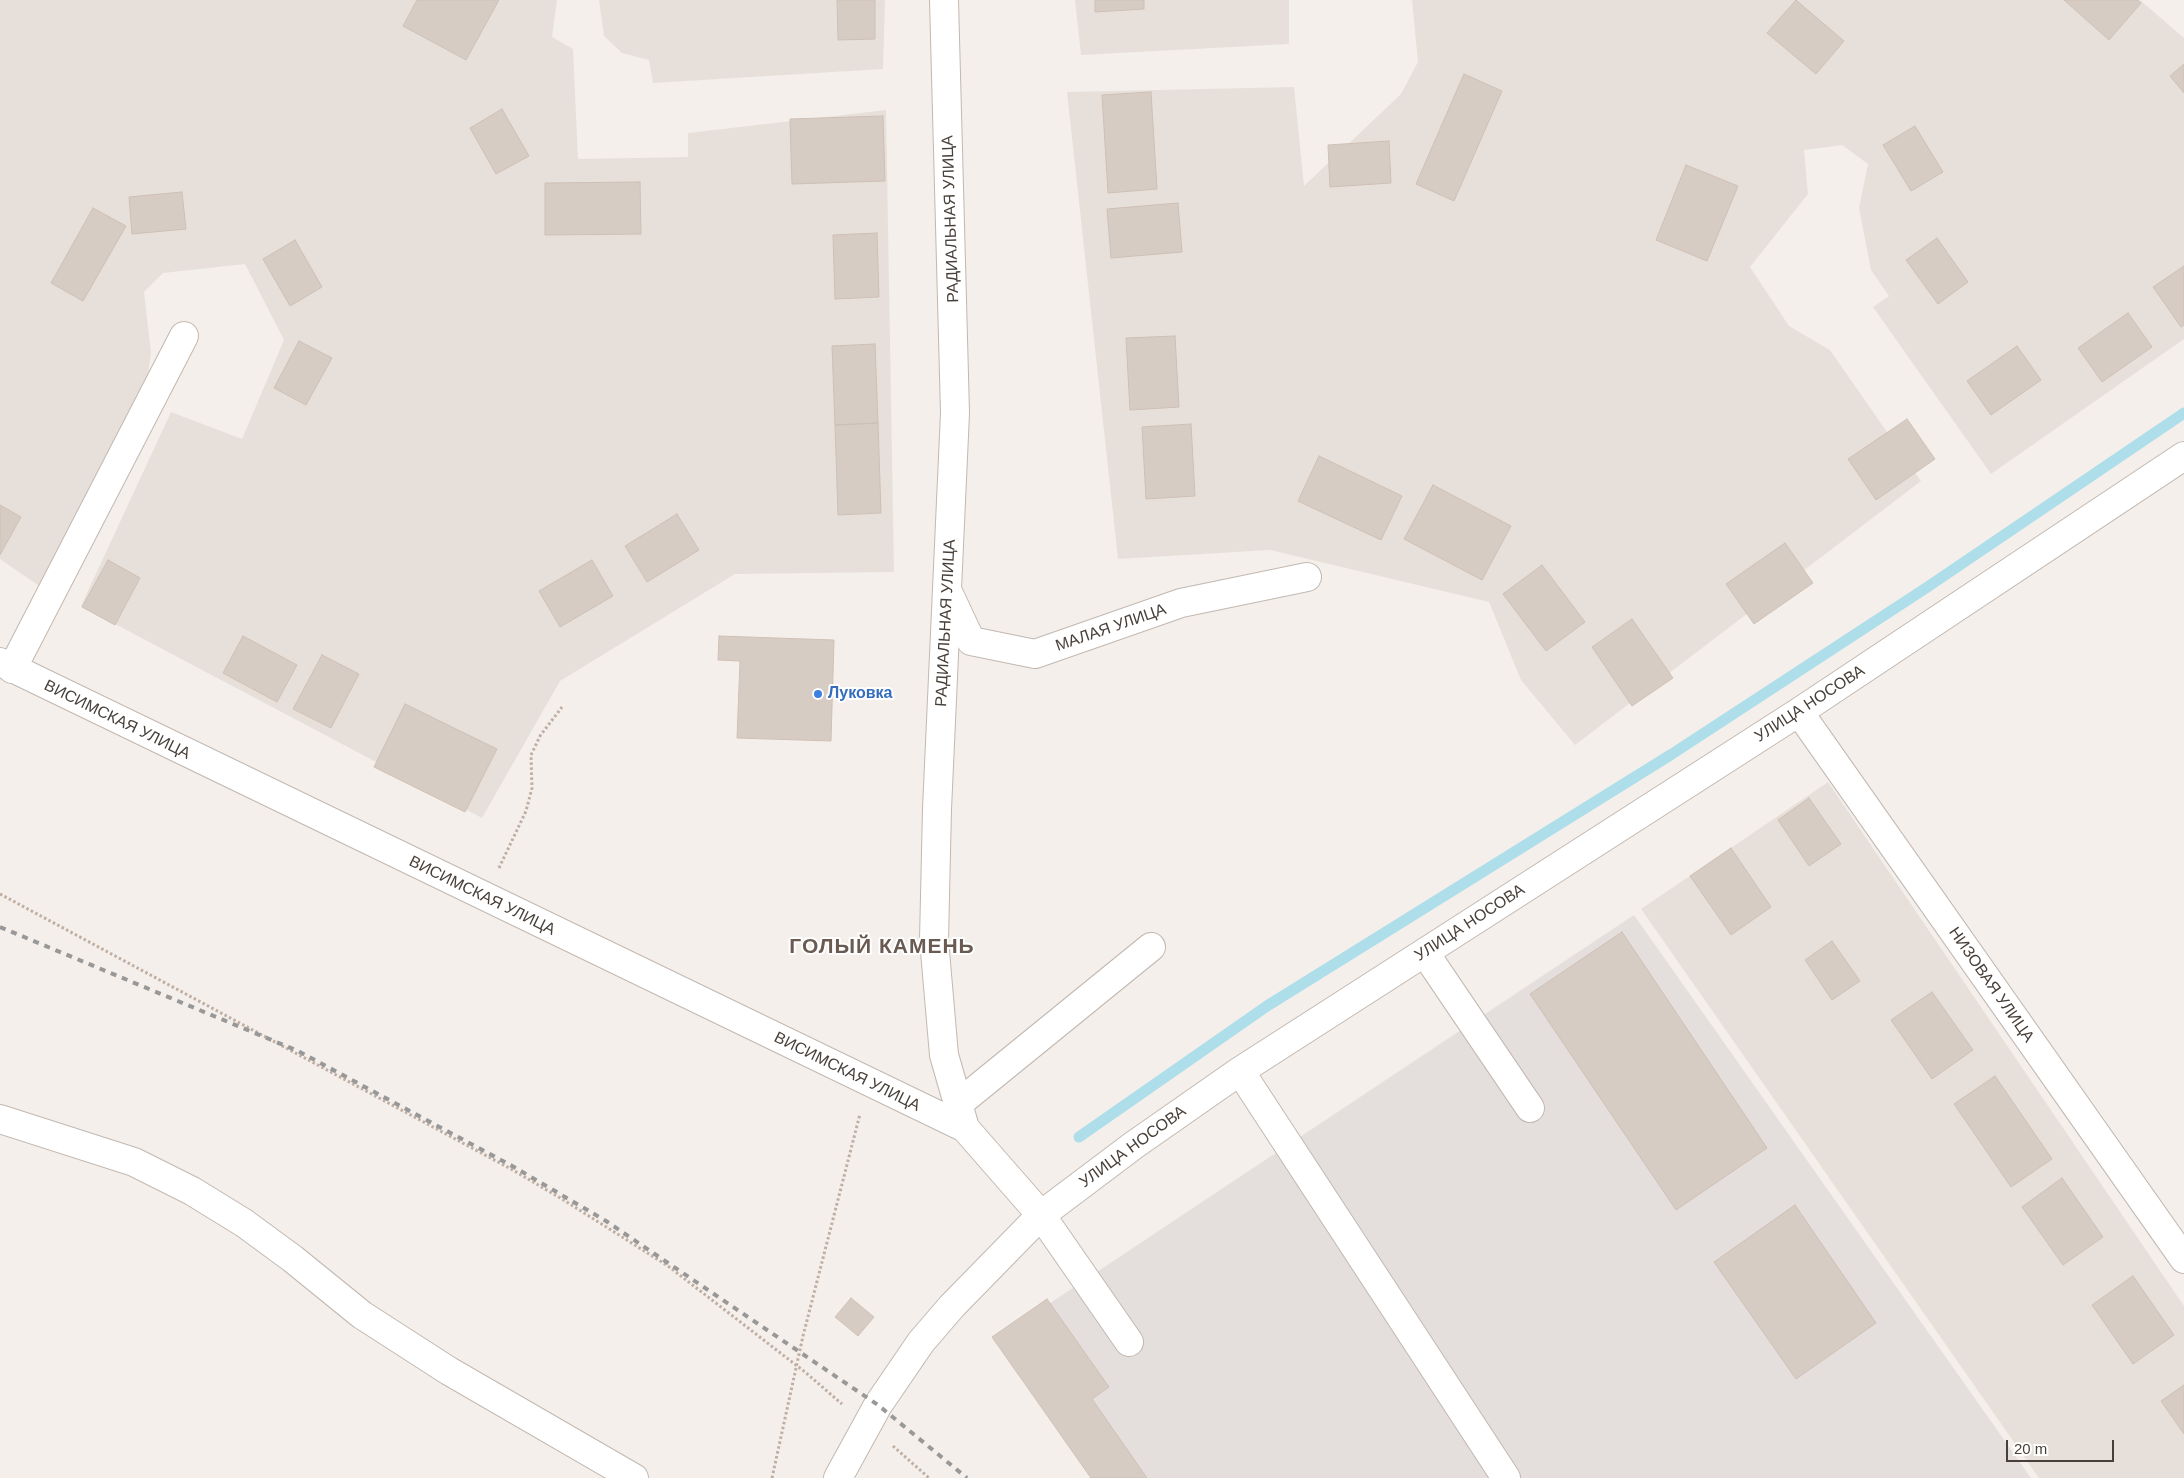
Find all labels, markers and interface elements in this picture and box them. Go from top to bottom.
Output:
street label: РАДИАЛЬНАЯ УЛИЦА [938,135,964,303]
street label: РАДИАЛЬНАЯ УЛИЦА [932,539,960,707]
street label: МАЛАЯ УЛИЦА [1053,600,1169,656]
street label: УЛИЦА НОСОВА [1751,661,1869,747]
street label: ВИСИМСКАЯ УЛИЦА [41,676,193,764]
place label: Луковка [828,684,892,704]
marker: Луковка [812,688,824,700]
street label: ВИСИМСКАЯ УЛИЦА [406,852,558,940]
street label: УЛИЦА НОСОВА [1411,880,1529,966]
street label: НИЗОВАЯ УЛИЦА [1944,924,2038,1046]
district label: ГОЛЫЙ КАМЕНЬ [788,934,976,960]
street label: ВИСИМСКАЯ УЛИЦА [771,1028,923,1116]
street label: УЛИЦА НОСОВА [1076,1102,1190,1192]
scale bar [2009,1430,2116,1462]
text: 20 m [2014,1440,2047,1457]

